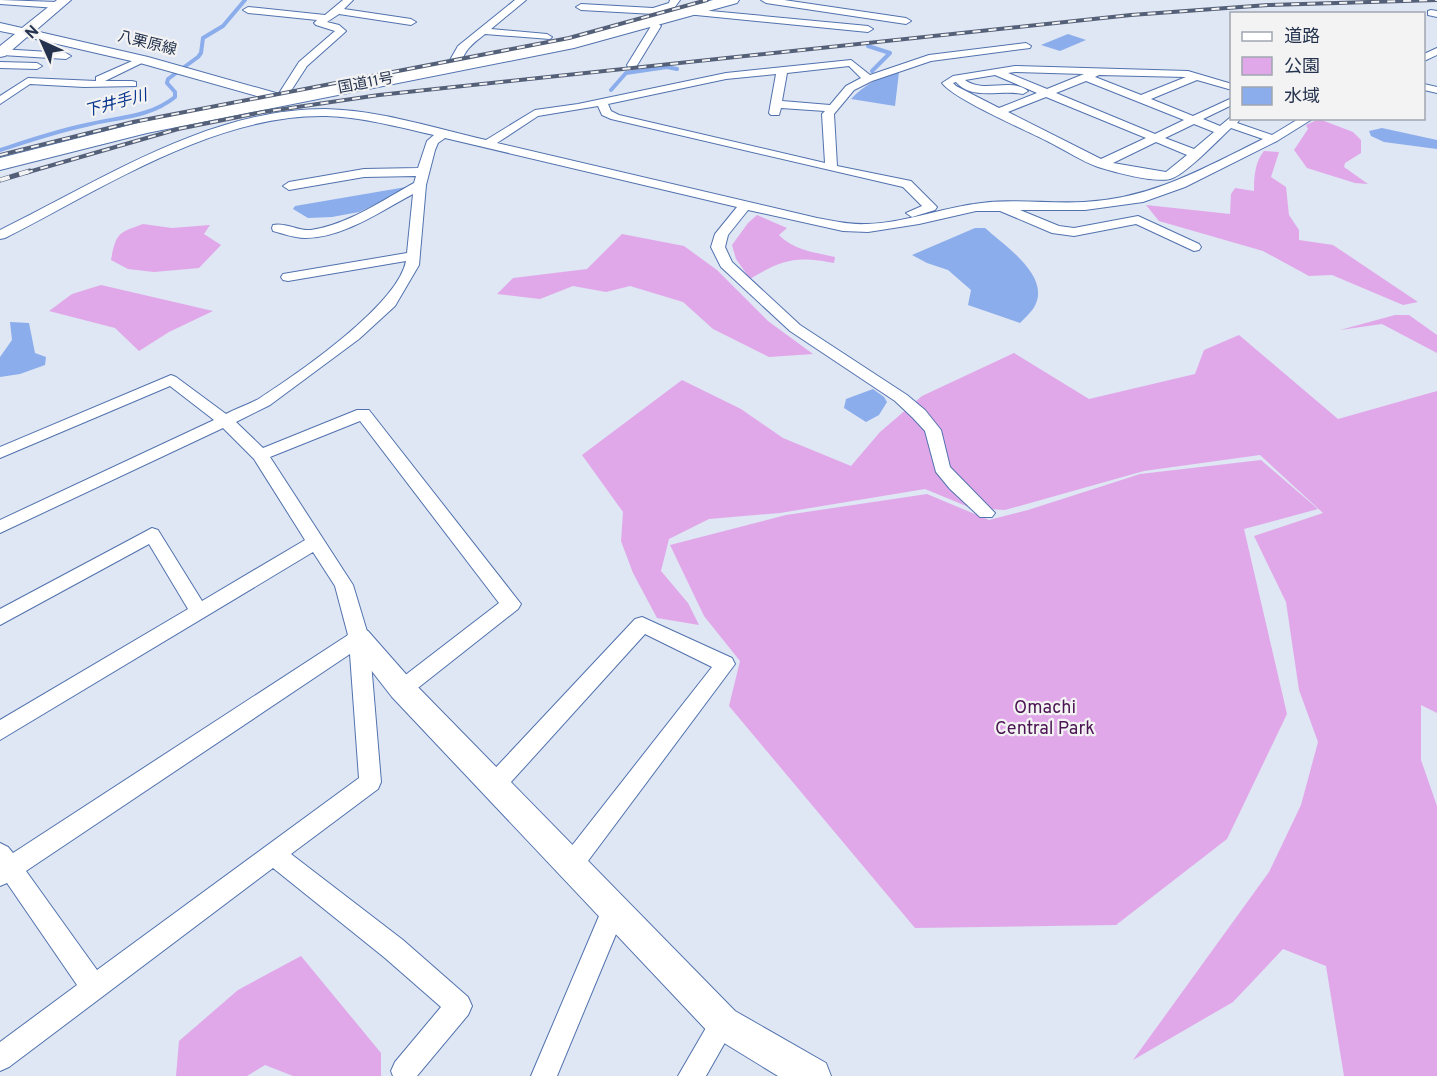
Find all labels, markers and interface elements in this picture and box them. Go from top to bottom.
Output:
north arrow [12,12,72,72]
legend [1230,12,1425,120]
text: N [22,22,44,44]
text: 道路 [1284,26,1320,49]
street label: 八栗原線 [116,28,178,60]
text: 公園 [1284,56,1320,79]
street label: 国道11号 [337,69,395,99]
water label: 下井手川 [82,86,151,122]
text: 水域 [1284,86,1320,109]
park label: Omachi Central Park [995,697,1095,741]

